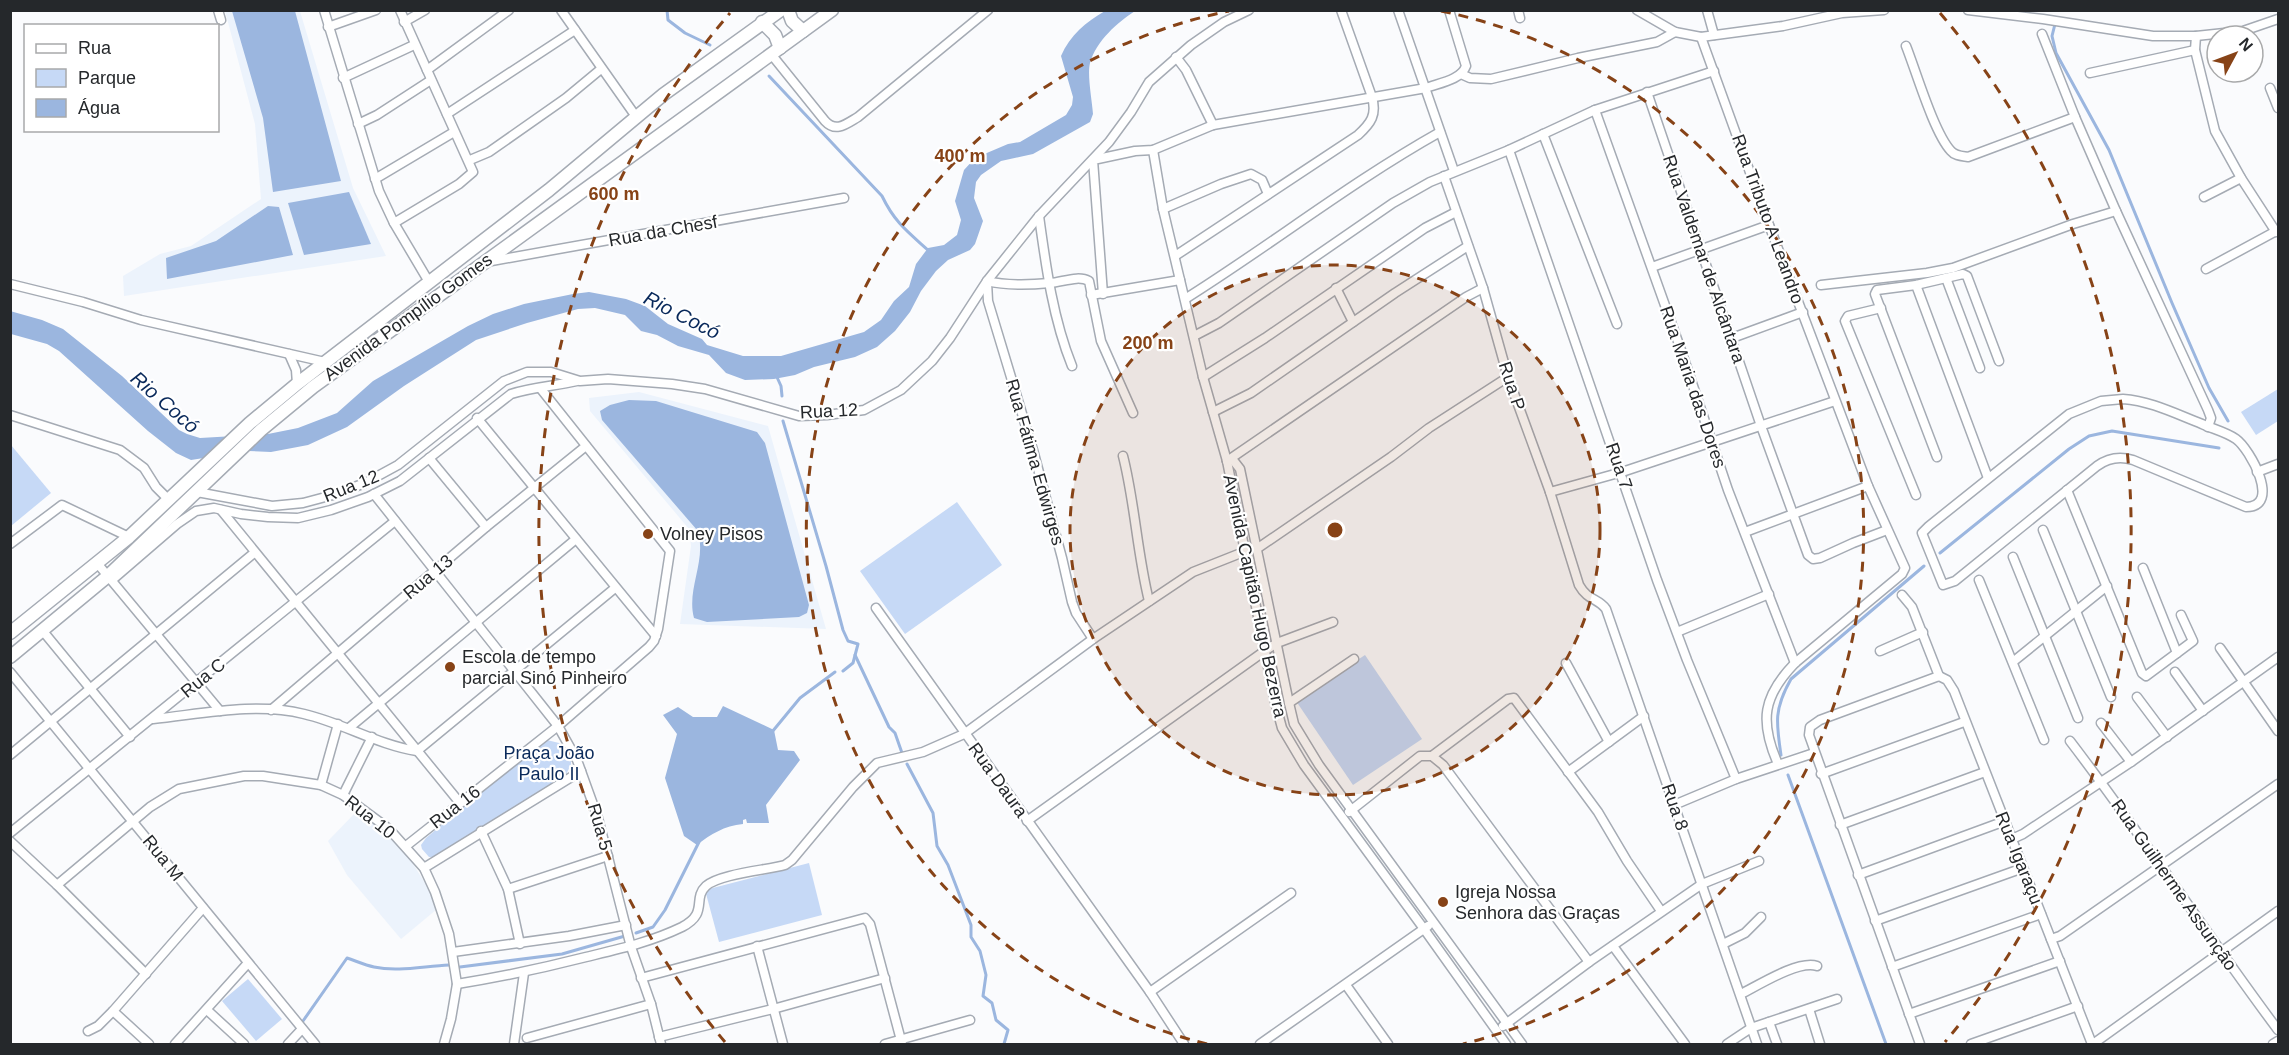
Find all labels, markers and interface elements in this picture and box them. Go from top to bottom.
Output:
legend [24,24,219,132]
north arrow [2205,24,2265,84]
text: N [2236,35,2256,54]
text: Rua [78,38,112,58]
text: Parque [78,68,136,88]
text: Água [78,98,121,118]
street label: Rua Tributo A Leandro [1728,131,1808,307]
text: 400 m [934,146,986,166]
street label: Rua Valdemar de Alcântara [1659,152,1749,367]
text: 600 m [588,184,640,204]
street label: Rua da Chesf [607,211,720,250]
street label: Avenida Pompílio Gomes [320,249,496,385]
water label: Rio Cocó [640,287,724,343]
street label: Rua Maria das Dores [1656,303,1730,471]
text: 200 m [1122,333,1174,353]
street label: Rua P [1495,359,1529,413]
water label: Rio Cocó [127,367,203,437]
street label: Rua Fátima Edwirges [1002,377,1068,547]
street label: Rua 12 [799,399,859,423]
street label: Rua 7 [1602,440,1636,492]
street label: Rua 12 [320,466,382,506]
street label: Avenida Capitão Hugo Bezerra [1219,473,1291,720]
centre of rings [1325,520,1345,540]
place label: Volney Pisos [660,524,763,544]
marker: Volney Pisos [641,527,655,541]
street label: Rua 13 [399,551,457,603]
place label: Escola de tempo parcial Sinó Pinheiro [462,647,627,688]
street label: Rua C [177,654,229,702]
marker: Escola de tempo parcial Sinó Pinheiro [443,660,457,674]
street label: Rua Daura [964,739,1032,822]
park label: Praça João Paulo II [503,743,595,784]
street label: Rua 16 [426,781,484,833]
street label: Rua 8 [1658,781,1692,833]
street label: Rua 10 [341,791,399,843]
street label: Rua Guilherme Assunção [2107,796,2241,974]
street label: Rua 5 [584,801,616,853]
street label: Rua Igaraçu [1991,809,2047,907]
street label: Rua M [139,831,187,885]
place label: Igreja Nossa Senhora das Graças [1455,882,1620,923]
marker: Igreja Nossa Senhora das Graças [1436,895,1450,909]

